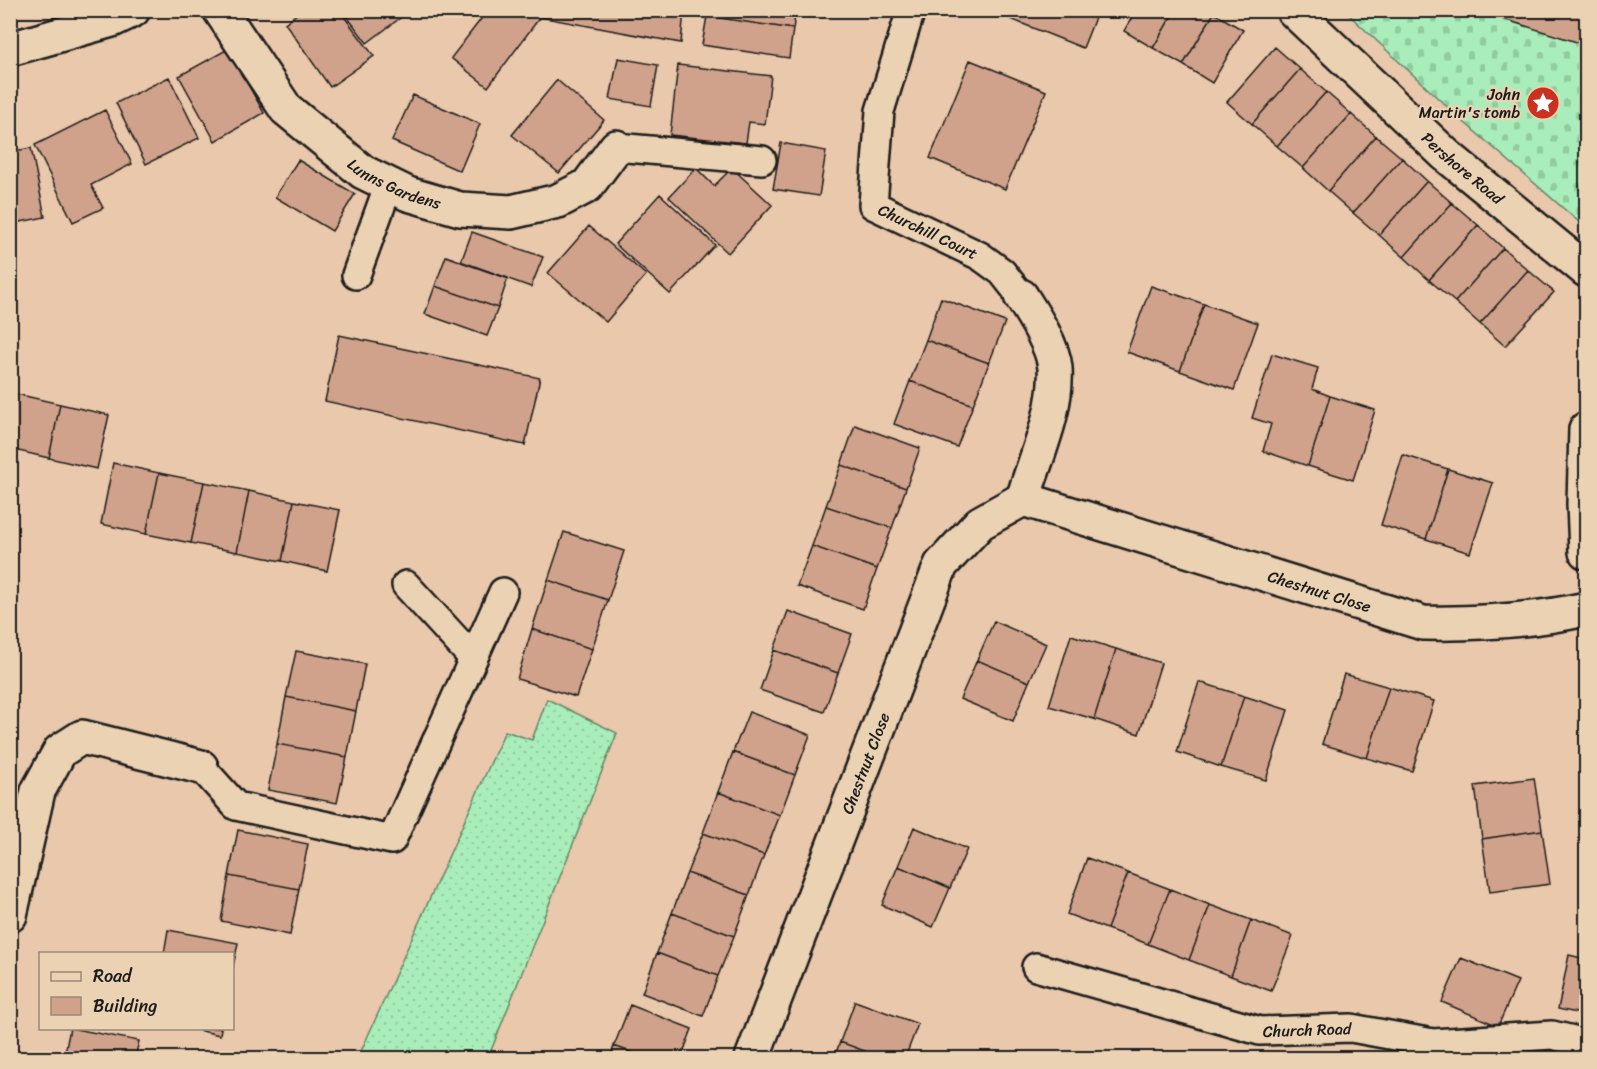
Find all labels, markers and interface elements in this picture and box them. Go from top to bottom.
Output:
place label: John Martin's tomb [1419,80,1520,127]
place icon: John Martin's tomb [1525,85,1561,121]
street label: Pershore Road [1415,124,1512,213]
street label: Lunns Gardens [341,150,445,217]
street label: Churchill Court [873,195,983,268]
street label: Chestnut Close [1264,561,1375,621]
street label: Chestnut Close [832,708,898,818]
legend [39,952,234,1030]
text: Road [93,960,133,992]
text: Building [93,990,157,1022]
street label: Church Road [1262,1013,1353,1045]

